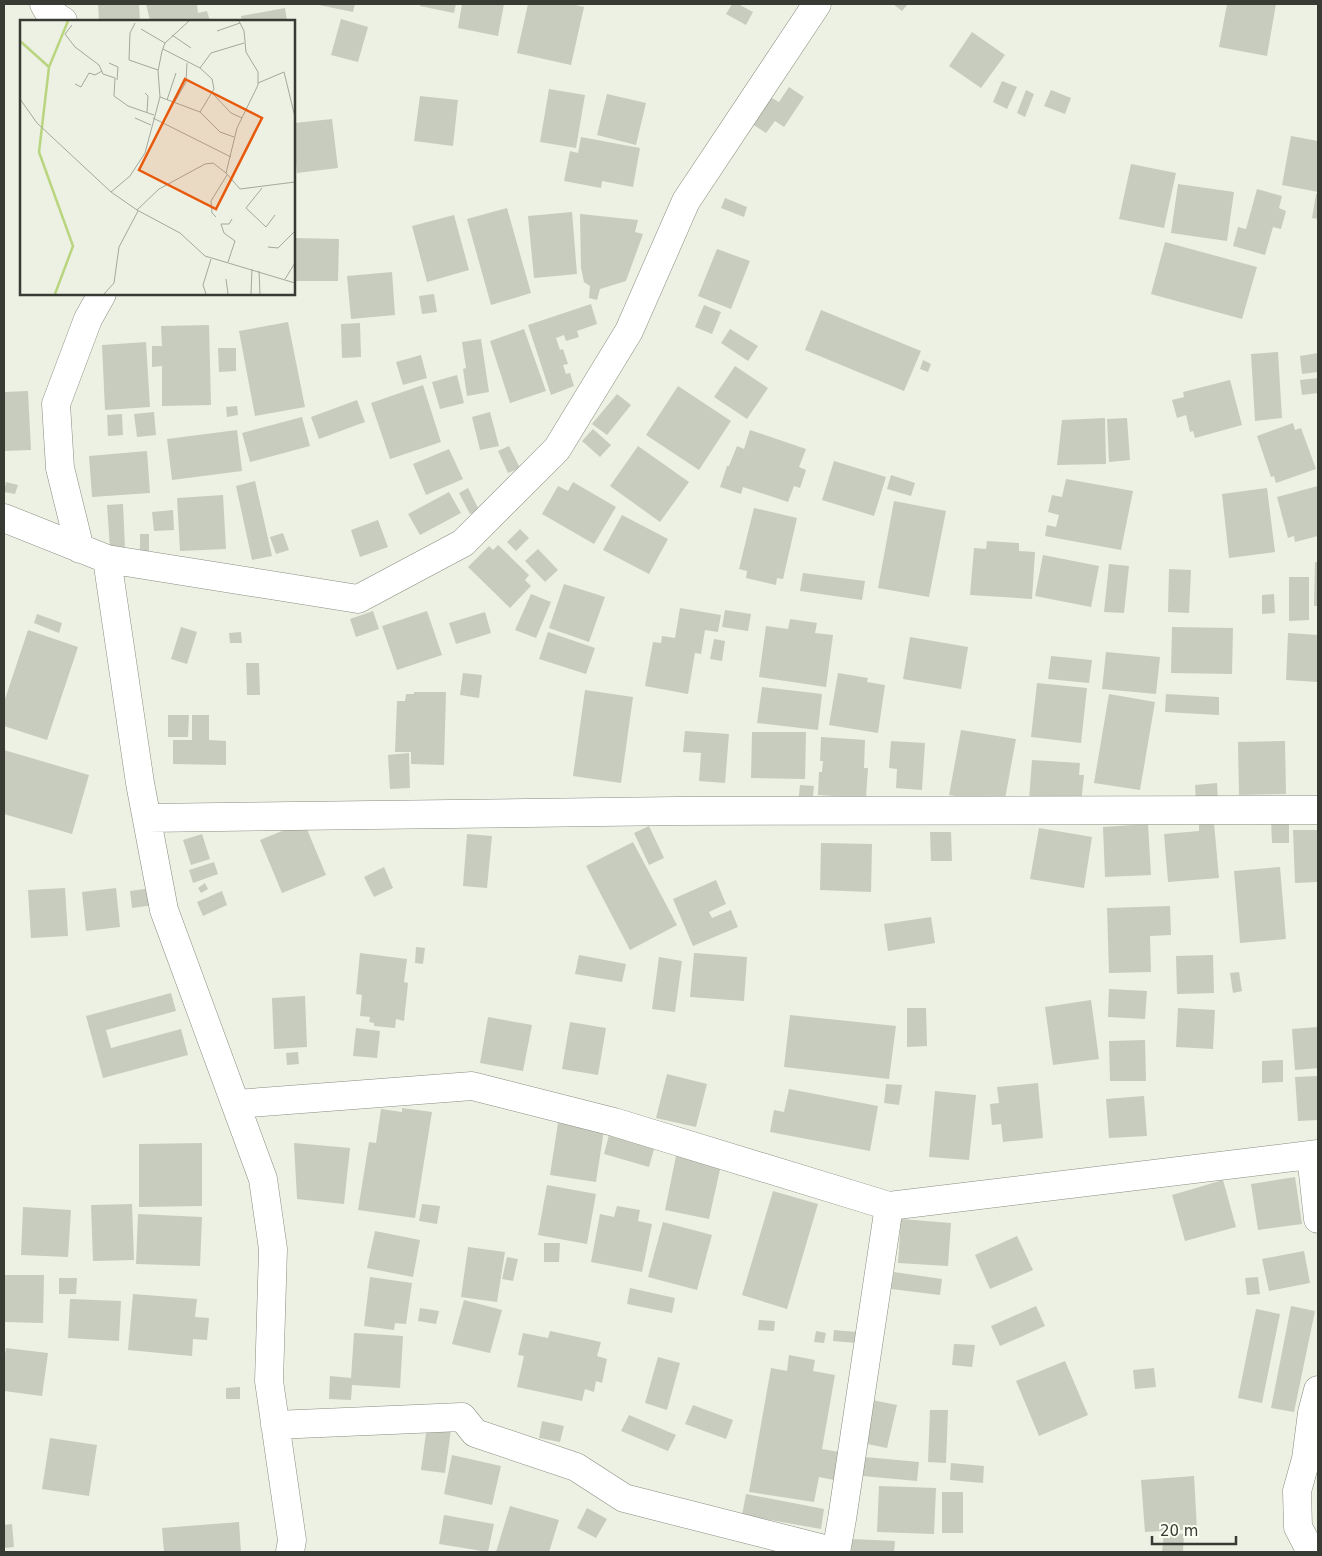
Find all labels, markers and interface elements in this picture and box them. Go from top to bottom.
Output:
inset map [20,20,295,295]
scale bar [1152,1514,1236,1546]
text: 20 m [1160,1522,1198,1540]

